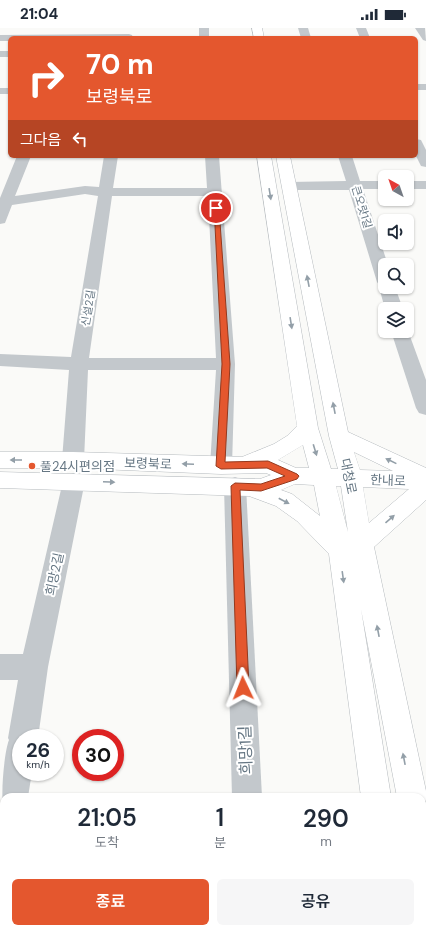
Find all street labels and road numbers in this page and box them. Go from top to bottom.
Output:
street label: 큰오랏1길 [349,184,375,230]
street label: 신설2길 [78,289,98,327]
street label: 보령북로 [124,454,172,473]
street label: 대청로 [336,457,361,495]
street label: 한내로 [370,471,406,490]
street label: 희망2길 [42,551,67,597]
street label: 희망1길 [234,725,257,775]

